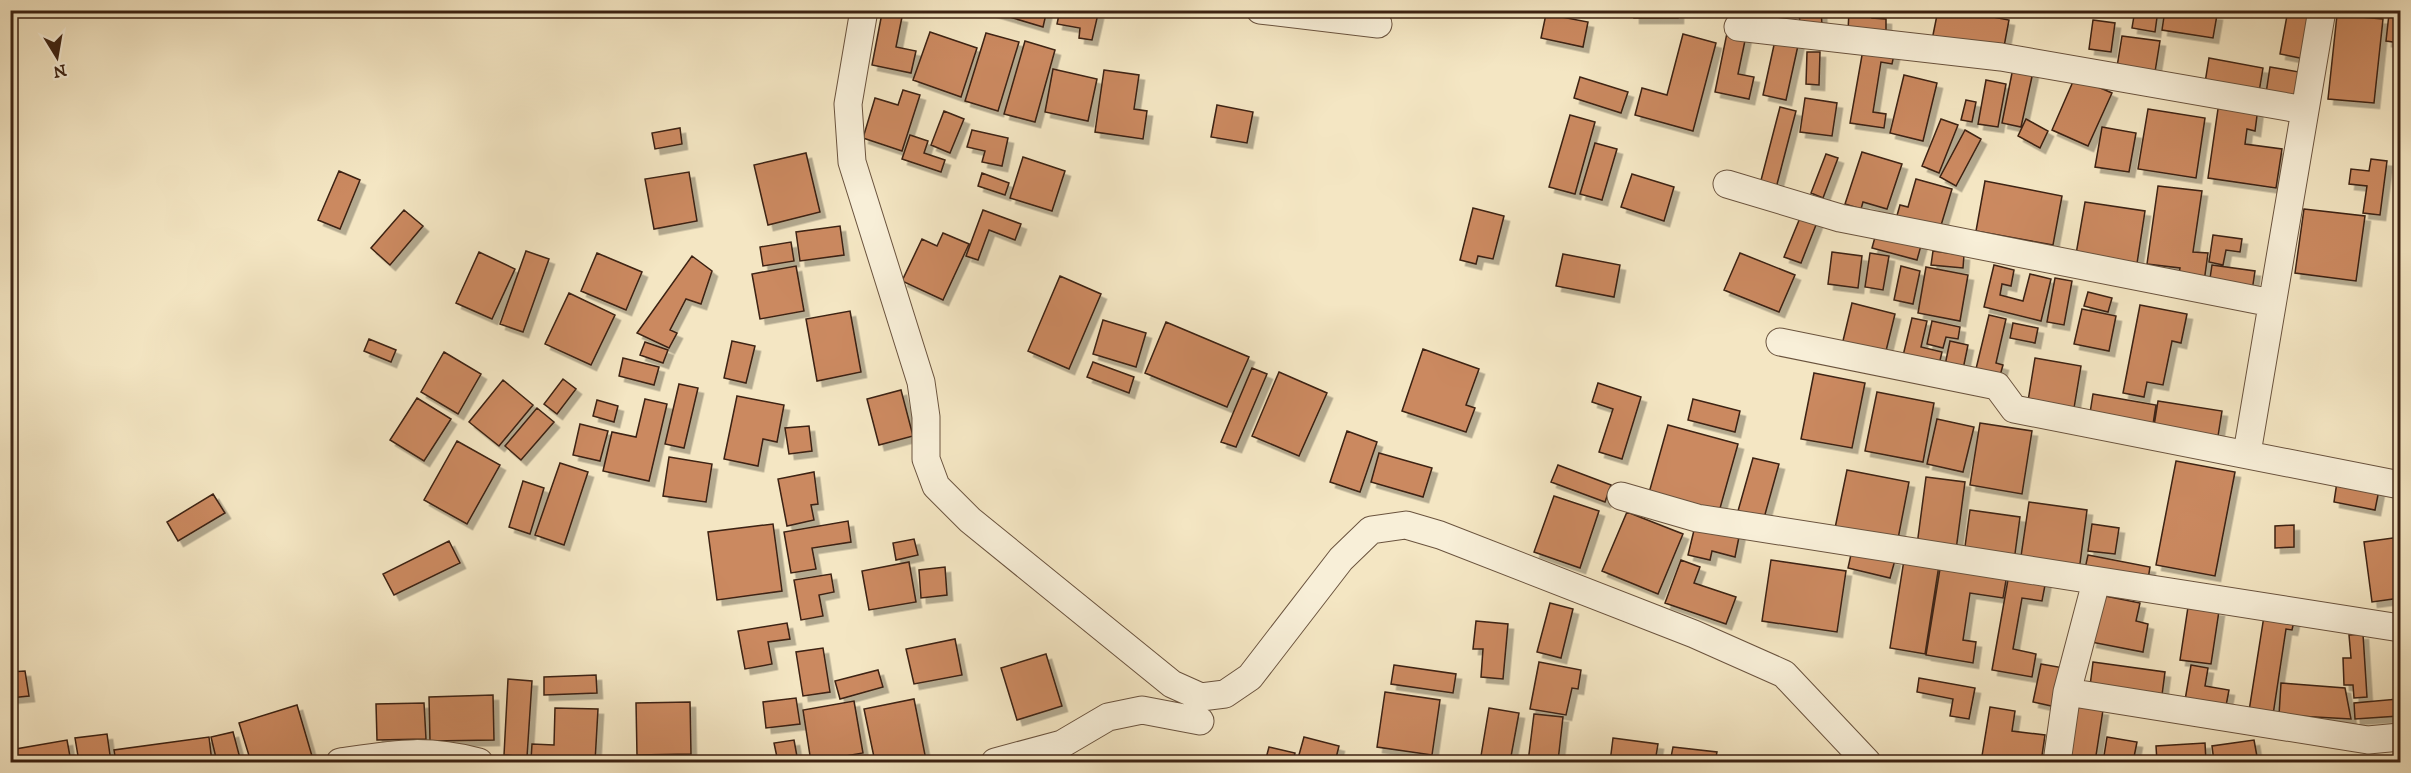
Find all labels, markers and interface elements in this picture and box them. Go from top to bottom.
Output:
north arrow [27,27,87,87]
text: N [51,60,68,82]

